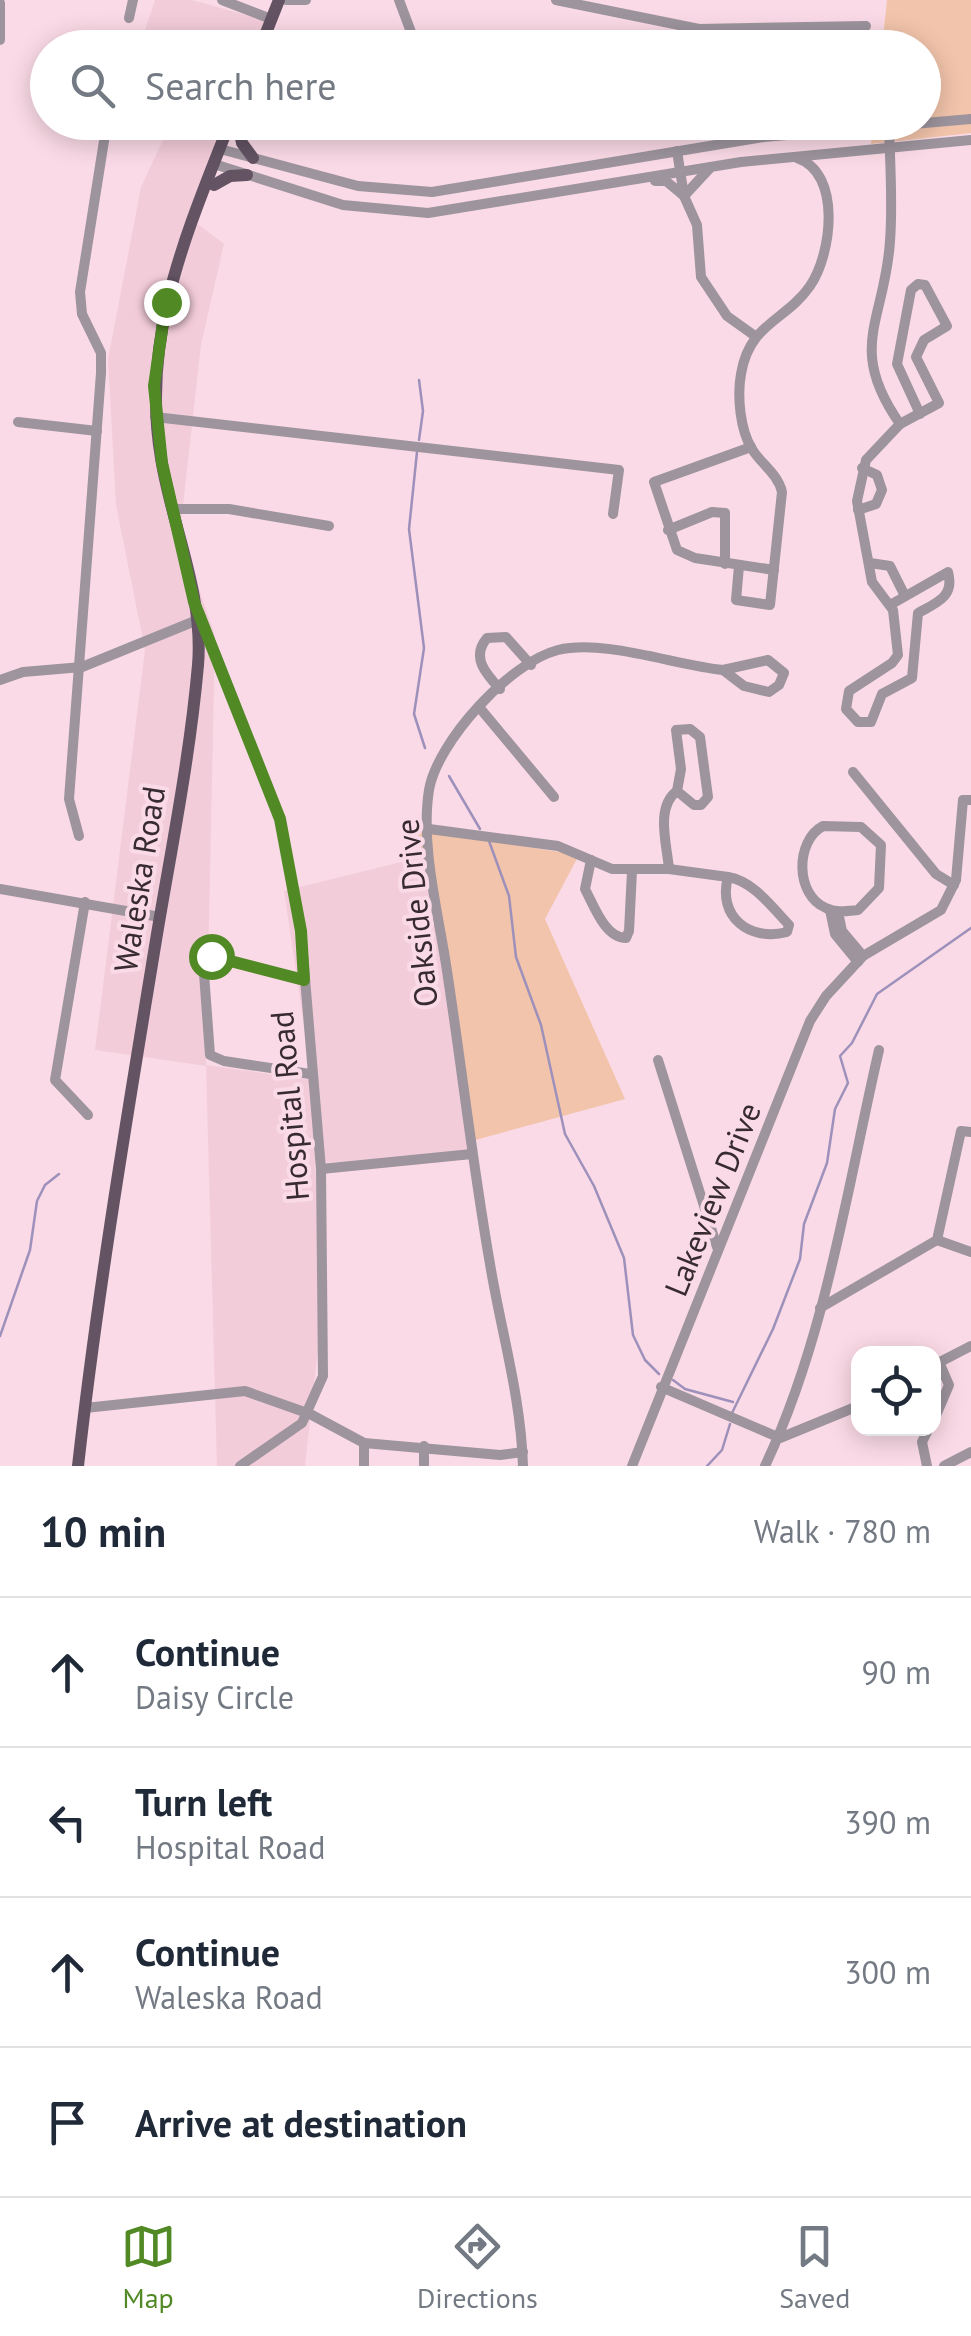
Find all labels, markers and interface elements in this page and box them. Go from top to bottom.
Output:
search box [30,30,941,140]
icon: search [65,58,120,113]
text: Search here [145,61,337,110]
route end [144,280,190,326]
street label: Waleska Road [104,783,174,975]
street label: Oakside Drive [385,817,447,1009]
route start [189,934,235,980]
street label: Hospital Road [260,1009,318,1203]
street label: Lakeview Drive [654,1096,770,1302]
map controls [851,1346,941,1436]
button: locate [851,1346,941,1436]
text: 10 min [40,1504,166,1559]
text: Walk · 780 m [754,1510,931,1552]
text: Continue [135,1627,280,1676]
icon: ahead [40,1645,95,1700]
text: 90 m [862,1651,931,1693]
text: Daisy Circle [135,1676,294,1718]
text: Turn left [135,1777,272,1826]
icon: left [40,1795,95,1850]
text: 390 m [844,1801,931,1843]
text: Hospital Road [135,1826,325,1868]
text: Continue [135,1927,280,1976]
icon: ahead [40,1945,95,2000]
text: 300 m [844,1951,931,1993]
text: Waleska Road [135,1976,323,2018]
icon: arrive [40,2095,95,2150]
text: Arrive at destination [135,2098,467,2147]
tab: Map [121,2219,176,2316]
tab: Directions [417,2219,538,2316]
tab: Saved [779,2219,850,2316]

